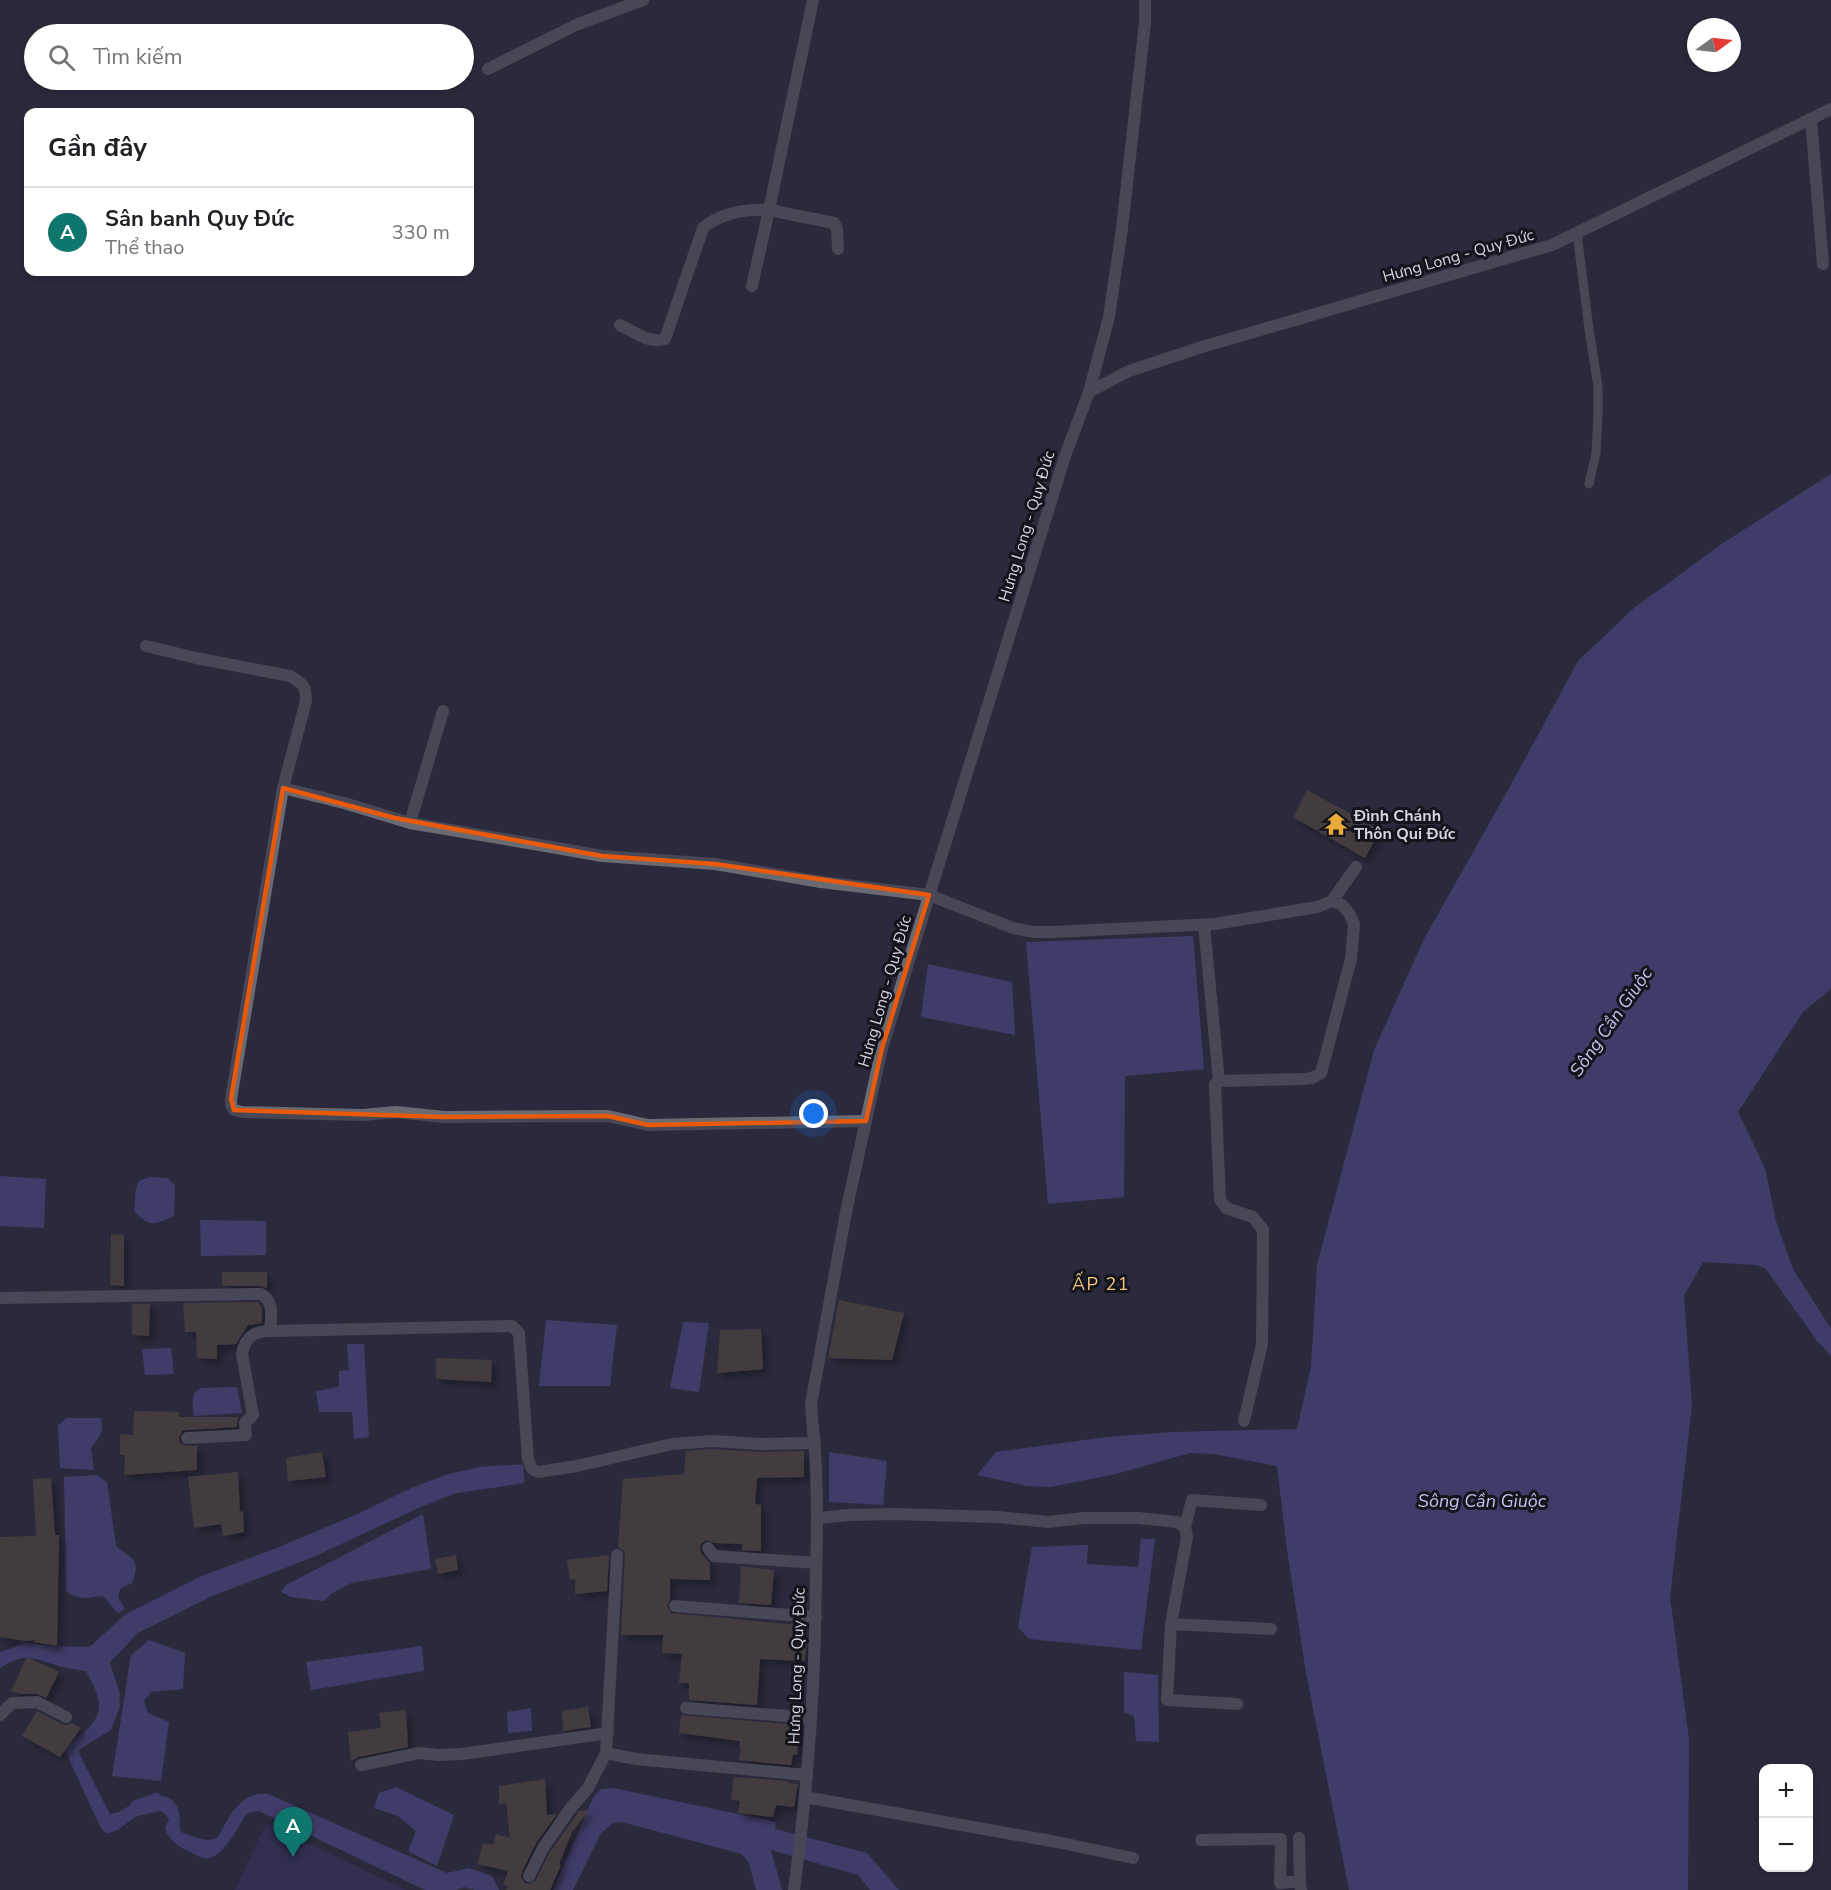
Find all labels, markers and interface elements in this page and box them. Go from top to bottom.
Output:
north arrow [1687,18,1741,72]
search box [24,24,474,90]
icon: search [45,41,78,74]
text: Tìm kiếm [93,42,182,72]
text: Gần đây [48,130,147,165]
text: Sân banh Quy Đức [105,204,294,234]
text: A [60,219,75,246]
text: 330 m [392,219,450,246]
street label: Hưng Long - Quy Đức [1380,224,1537,288]
text: Thể thao [105,234,184,261]
street label: Hưng Long - Quy Đức [994,448,1061,604]
place label: Đình Chánh Thôn Qui Đức [1353,805,1456,845]
temple icon: Đình Chánh Thôn Qui Đức [1323,811,1349,837]
street label: Hưng Long - Quy Đức [853,912,917,1070]
water label: Sông Cần Giuộc [1564,962,1658,1081]
your location [799,1099,828,1128]
district label: ẤP 21 [1072,1271,1130,1296]
water label: Sông Cần Giuộc [1418,1489,1547,1513]
street label: Hưng Long - Quy Đức [783,1587,811,1745]
map controls [1759,1764,1813,1872]
button: + [1759,1764,1813,1818]
pin: A [274,1808,312,1857]
button: − [1759,1818,1813,1872]

